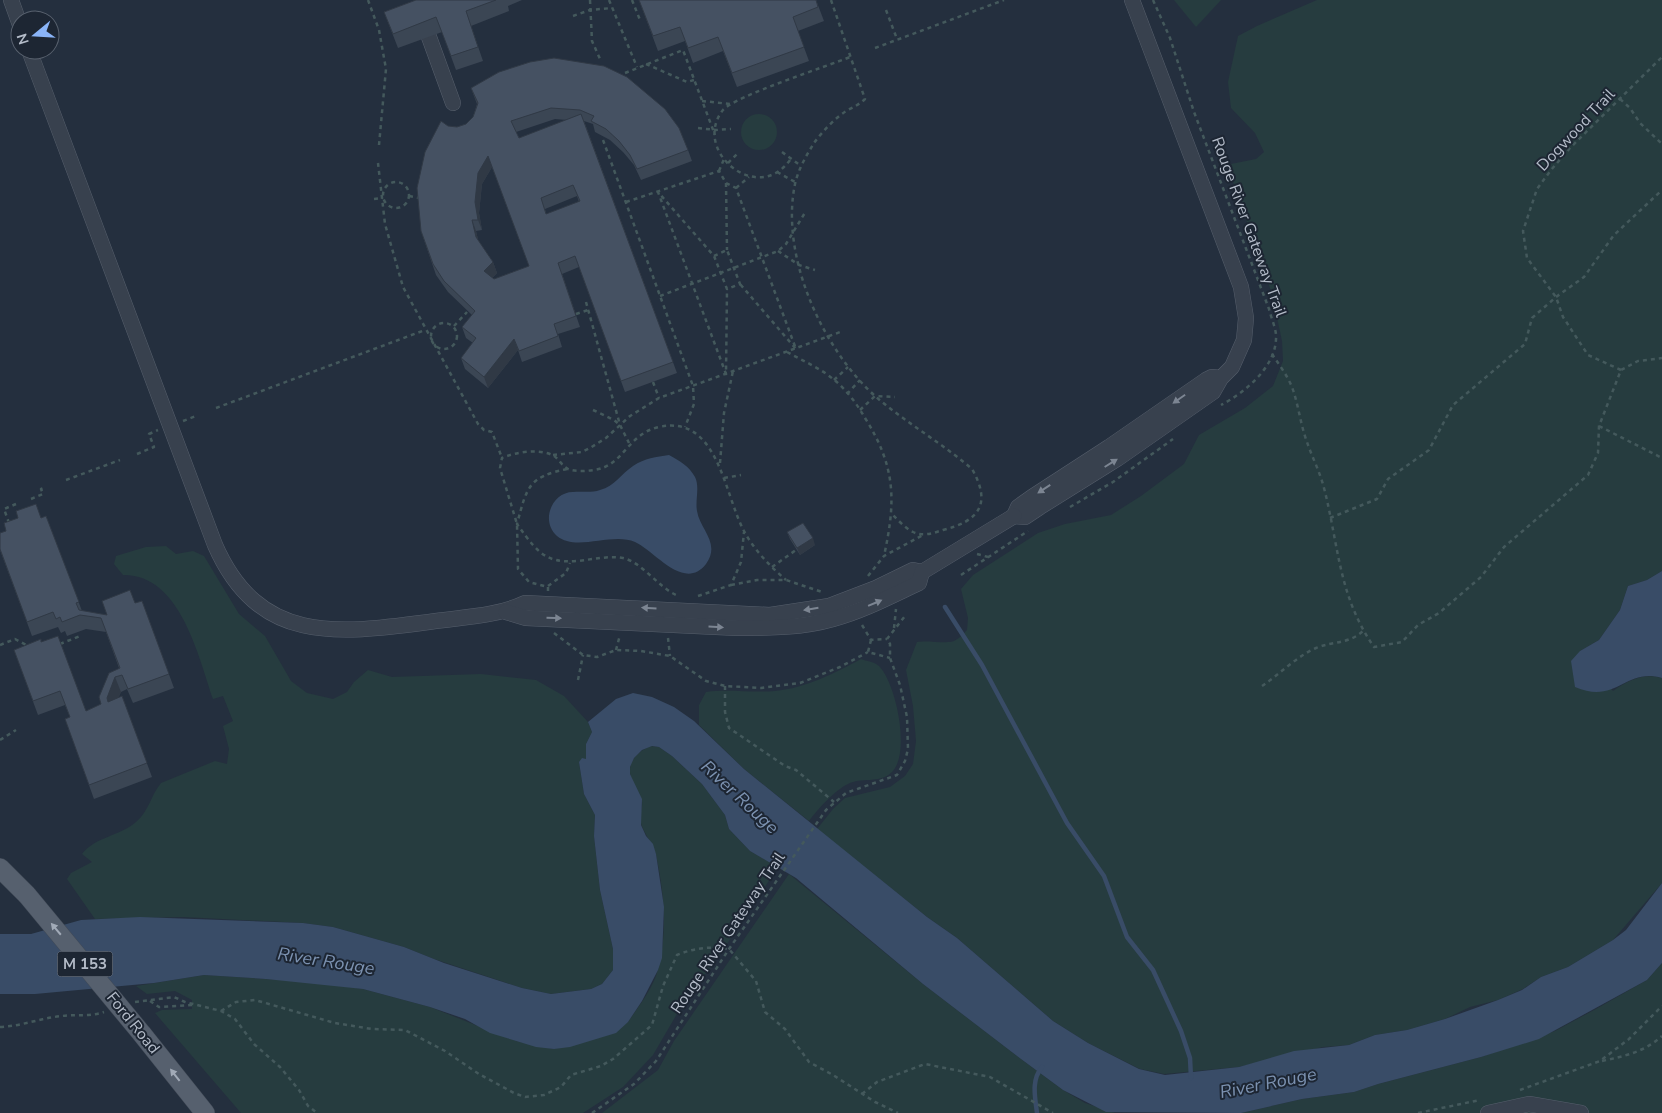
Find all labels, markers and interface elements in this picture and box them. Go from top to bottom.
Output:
north arrow [10,10,60,60]
text: N [12,31,34,47]
street label: Dogwood Trail [1532,84,1620,176]
street label: Rouge River Gateway Trail [1206,134,1292,320]
one-way arrow [1172,394,1186,404]
one-way arrow [1104,458,1117,467]
one-way arrow [1037,484,1051,494]
one-way arrow [868,599,882,607]
one-way arrow [641,603,657,611]
one-way arrow [803,606,819,614]
one-way arrow [546,614,562,622]
one-way arrow [708,623,724,631]
water label: River Rouge [696,755,784,840]
street label: Rouge River Gateway Trail [666,848,790,1018]
one-way arrow [50,923,61,936]
water label: River Rouge [276,941,377,981]
road number: M 153 [58,952,112,976]
street label: Ford Road [101,987,165,1059]
water label: River Rouge [1218,1062,1319,1104]
one-way arrow [169,1069,180,1082]

